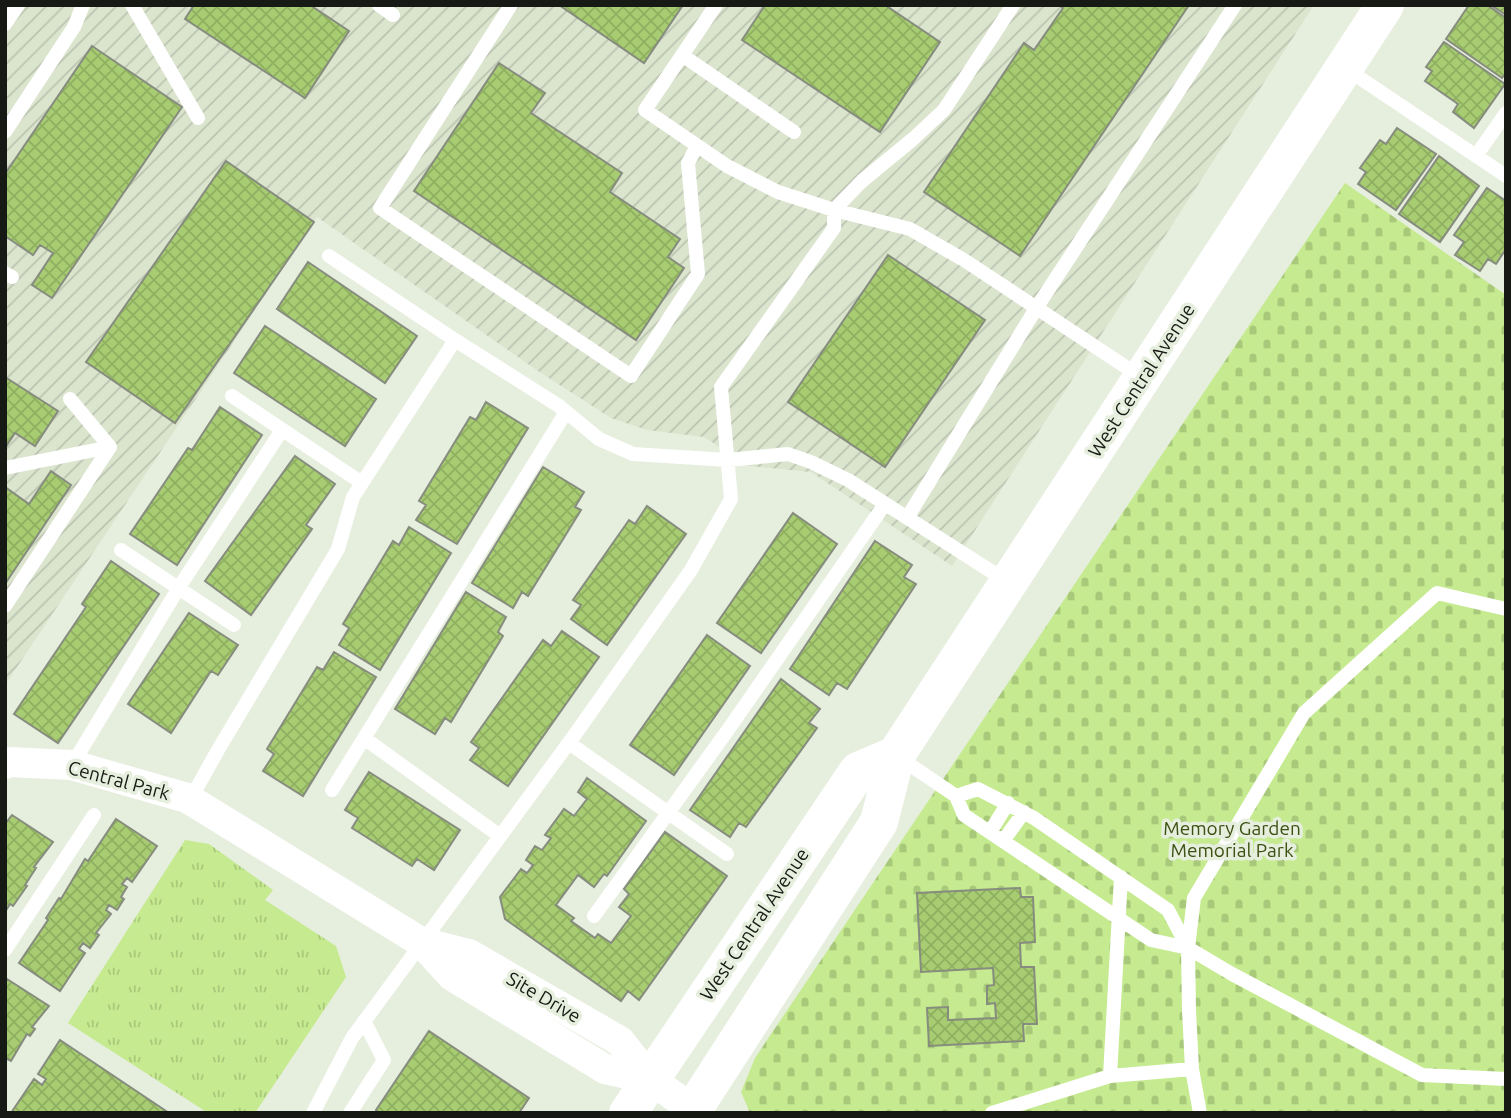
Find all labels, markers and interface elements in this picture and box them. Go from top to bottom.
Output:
street label: West Central Avenue [1083,299,1199,461]
street label: Central Park [66,756,173,804]
park label: Memory Garden Memorial Park [1163,817,1301,861]
street label: West Central Avenue [695,844,813,1004]
street label: Site Drive [503,967,585,1027]

